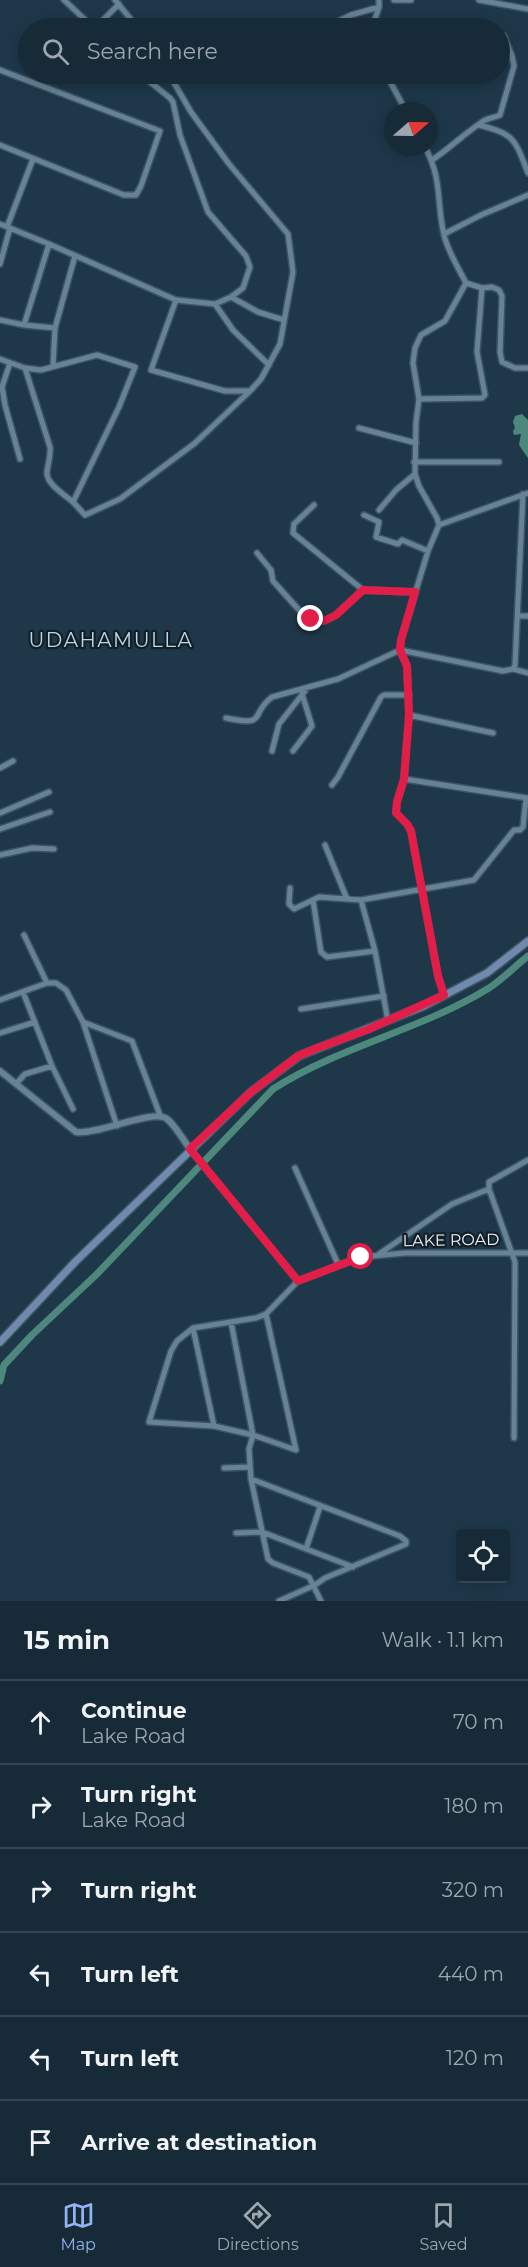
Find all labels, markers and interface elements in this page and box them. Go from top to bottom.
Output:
search box [18,18,510,84]
icon: search [39,35,72,68]
text: Search here [87,38,218,65]
north arrow [384,102,438,156]
route end [297,605,323,631]
district label: UDAHAMULLA [29,628,193,652]
street label: LAKE ROAD [402,1230,500,1250]
route start [347,1243,373,1269]
map controls [456,1529,510,1583]
button: locate [456,1529,510,1583]
text: 15 min [24,1624,110,1656]
text: Walk · 1.1 km [382,1628,504,1652]
text: Continue [81,1697,187,1724]
icon: ahead [24,1706,57,1739]
text: 70 m [453,1710,504,1734]
text: Lake Road [81,1724,186,1748]
text: Turn right [81,1781,196,1808]
icon: right [24,1790,57,1823]
text: 180 m [444,1794,504,1818]
text: Lake Road [81,1808,186,1832]
icon: right [24,1874,57,1907]
text: Turn right [81,1877,196,1904]
text: 320 m [442,1878,504,1902]
icon: left [24,1958,57,1991]
text: Turn left [81,1961,179,1988]
text: 440 m [438,1962,504,1986]
icon: left [24,2042,57,2075]
text: Turn left [81,2045,179,2072]
text: 120 m [446,2046,504,2070]
icon: arrive [24,2126,57,2159]
text: Arrive at destination [81,2129,317,2156]
tab: Map [60,2199,96,2254]
tab: Directions [217,2199,299,2254]
tab: Saved [420,2199,468,2254]

